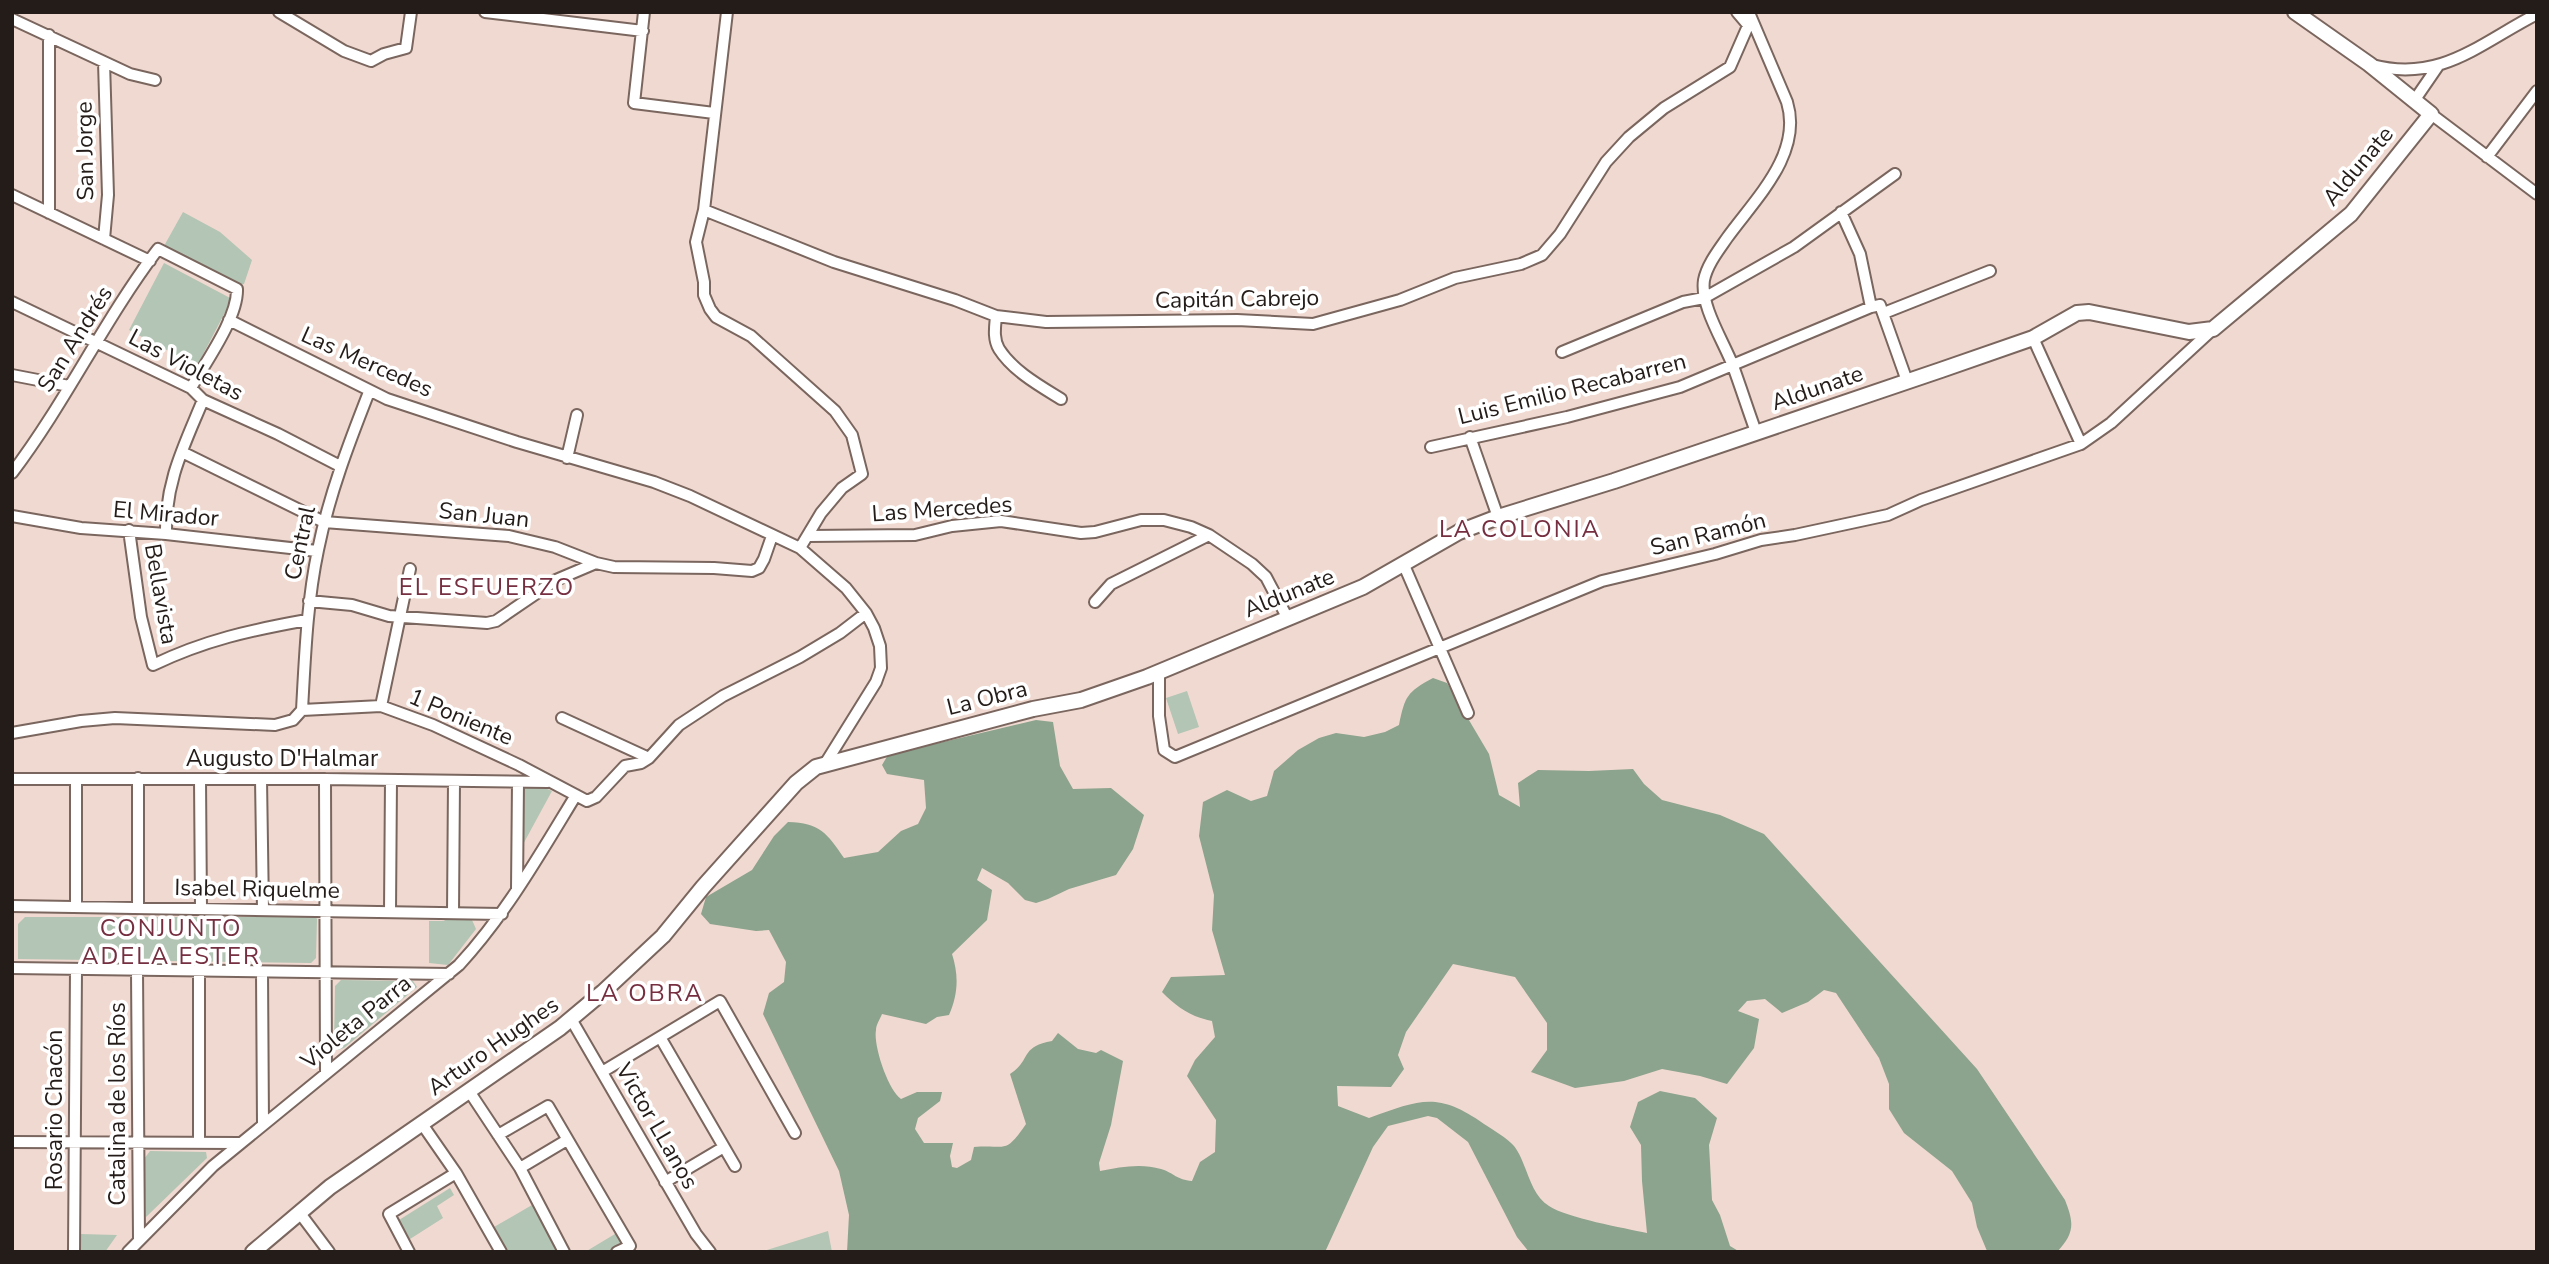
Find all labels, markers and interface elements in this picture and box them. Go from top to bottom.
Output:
street label: San Jorge [69,101,101,201]
street label: Aldunate [2316,120,2400,212]
street label: San Andrés [30,280,120,398]
street label: Capitán Cabrejo [1154,282,1320,316]
street label: Las Mercedes [296,319,438,405]
street label: Las Violetas [123,322,249,408]
street label: Luis Emilio Recabarren [1455,346,1689,432]
street label: Aldunate [1767,358,1867,418]
street label: Las Mercedes [871,489,1013,529]
street label: El Mirador [112,494,221,534]
street label: San Juan [437,495,531,535]
street label: Central [277,503,323,583]
street label: San Ramón [1647,505,1769,563]
district label: LA COLONIA [1439,513,1601,545]
street label: Bellavista [137,541,185,647]
street label: Aldunate [1239,561,1339,625]
district label: EL ESFUERZO [399,571,575,603]
street label: La Obra [943,673,1031,723]
street label: 1 Poniente [404,681,518,753]
street label: Augusto D'Halmar [186,743,379,774]
street label: Isabel Riquelme [174,872,340,906]
district label: CONJUNTO ADELA ESTER [81,912,261,972]
street label: Violeta Parra [293,968,418,1077]
district label: LA OBRA [586,977,704,1009]
street label: Arturo Hughes [421,989,565,1103]
street label: Catalina de los Ríos [102,1002,133,1206]
street label: Rosario Chacón [39,1030,70,1190]
street label: Victor LLanos [608,1056,706,1195]

